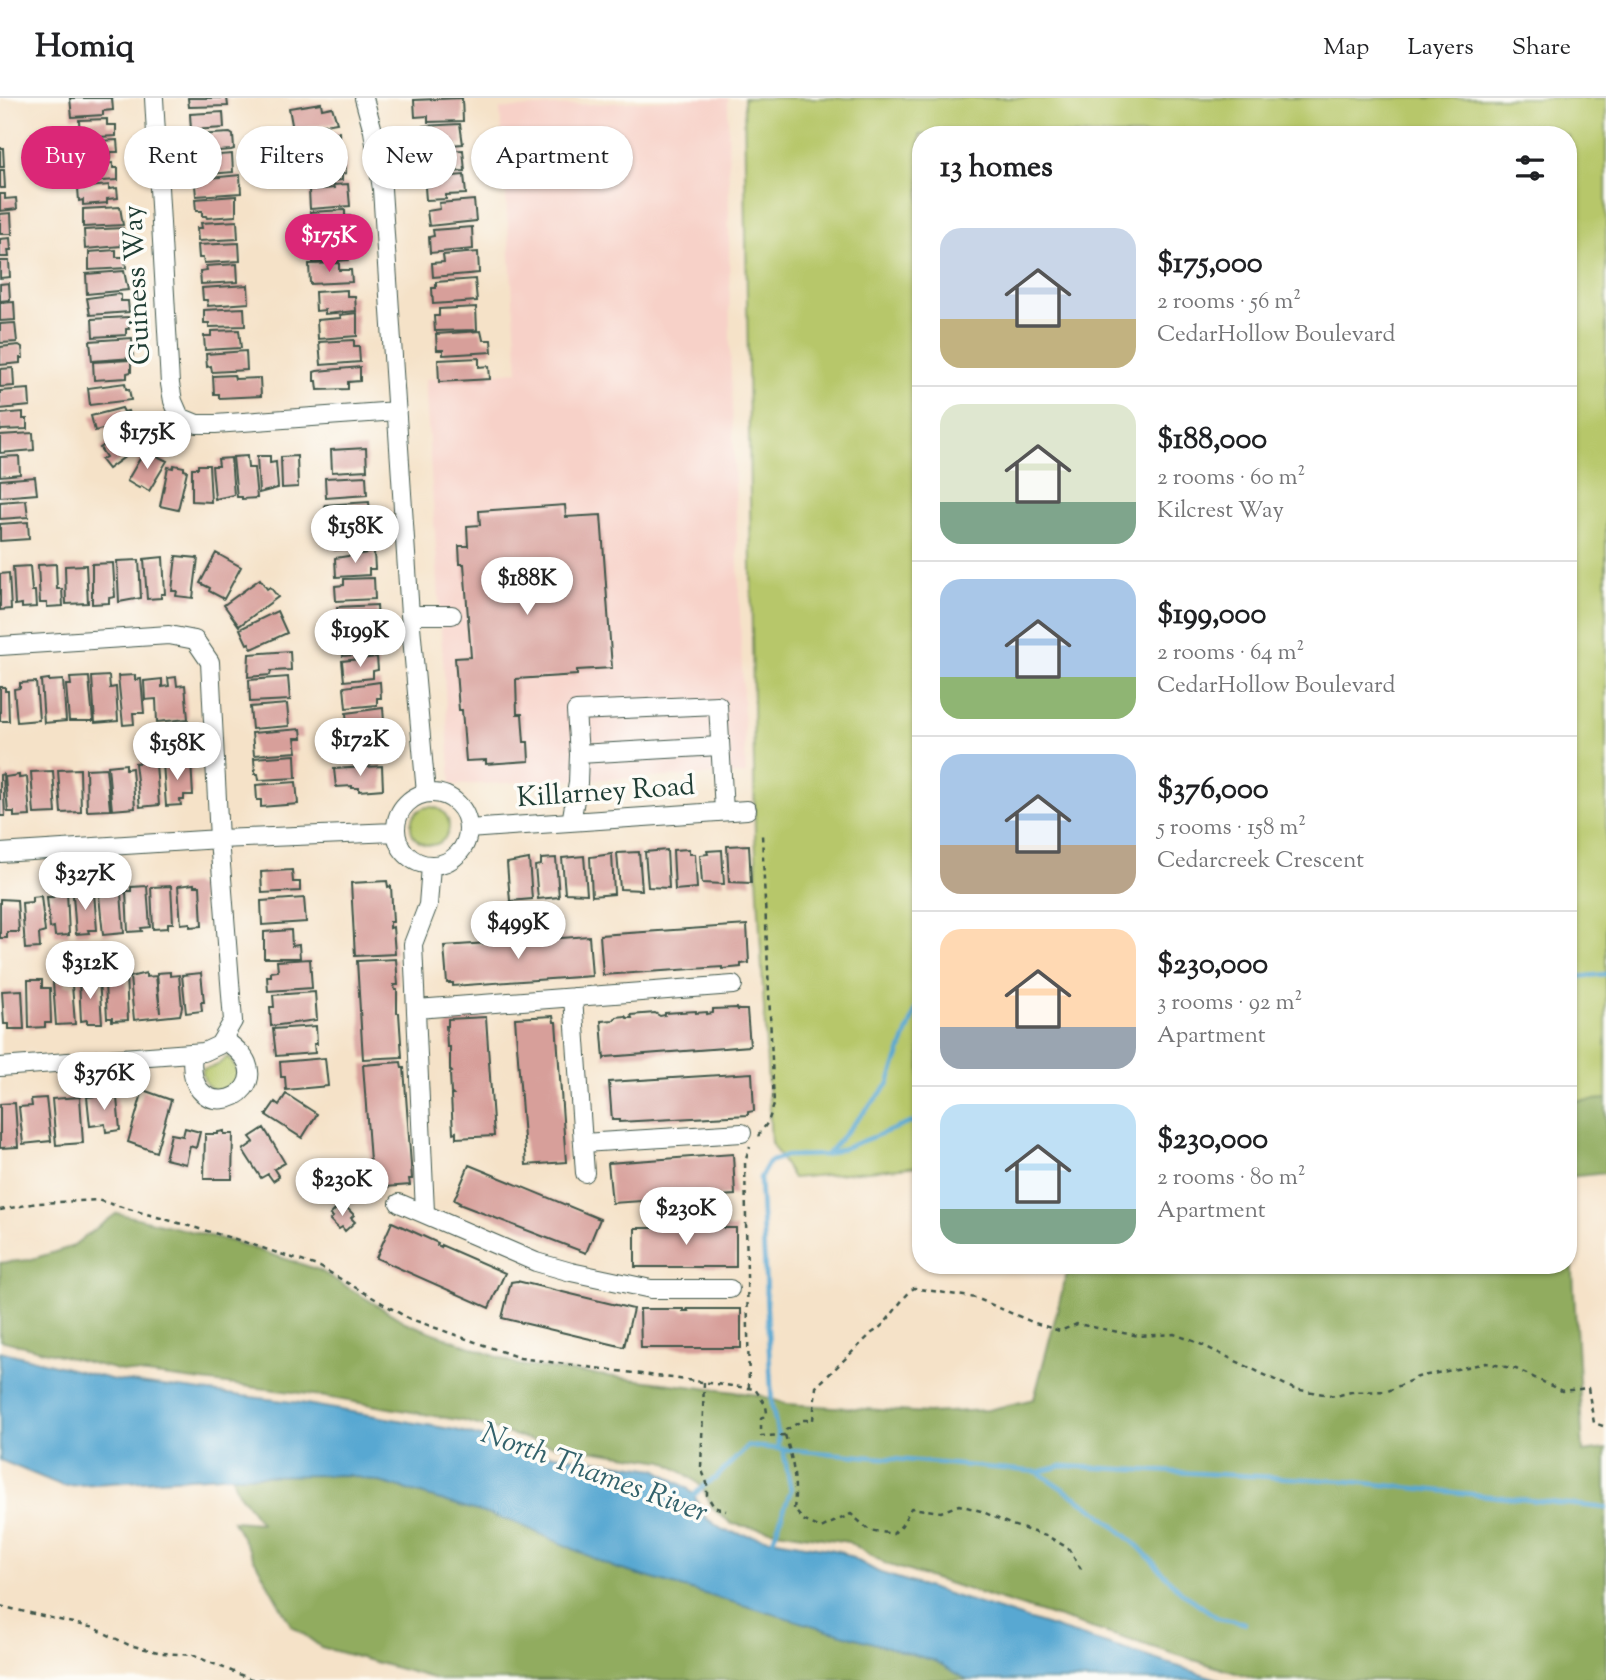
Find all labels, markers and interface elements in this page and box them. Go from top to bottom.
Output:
text: Homiq [35,24,134,72]
text: Map [1323,31,1369,65]
text: Layers [1407,31,1474,65]
text: Share [1512,31,1571,65]
chip: Buy [21,126,110,189]
chip: Rent [124,126,222,189]
chip: Filters [236,126,348,189]
chip: New [362,126,457,189]
chip: Apartment [471,126,633,189]
text: 13 homes [940,147,1053,190]
icon: filters [1511,149,1549,187]
street label: Guiness Way [114,204,162,366]
pin: $175K [280,214,378,274]
text: $175K [301,220,357,253]
text: $175,000 [1157,243,1263,286]
icon: home [996,256,1080,340]
text: 2 rooms · 56 m² [1157,286,1301,319]
text: CedarHollow Boulevard [1157,319,1396,352]
pin: $175K [98,412,196,471]
text: $175K [119,417,175,450]
text: $188,000 [1157,419,1267,462]
icon: home [996,432,1080,516]
text: 2 rooms · 60 m² [1157,462,1305,495]
text: Kilcrest Way [1157,495,1284,528]
pin: $158K [306,505,404,565]
text: $158K [327,511,383,544]
pin: $188K [478,558,576,617]
text: $188K [497,563,557,596]
text: $199,000 [1157,594,1266,637]
icon: home [996,607,1080,691]
pin: $199K [311,610,409,669]
text: $199K [331,615,389,648]
text: 2 rooms · 64 m² [1157,637,1304,670]
text: CedarHollow Boulevard [1157,670,1396,703]
pin: $172K [311,718,409,778]
pin: $158K [128,722,226,782]
text: $172K [331,724,389,757]
text: $158K [149,728,205,761]
street label: Killarney Road [516,767,697,819]
text: $376,000 [1157,769,1269,812]
icon: home [996,782,1080,866]
text: 5 rooms · 158 m² [1157,812,1306,845]
text: Cedarcreek Crescent [1157,845,1364,878]
pin: $327K [36,852,134,912]
text: $327K [55,858,115,891]
pin: $499K [469,902,567,961]
text: $499K [487,907,549,940]
pin: $312K [41,942,139,1001]
text: $230,000 [1157,944,1268,987]
text: $312K [62,947,118,980]
icon: home [996,957,1080,1041]
text: 3 rooms · 92 m² [1157,987,1302,1020]
text: Apartment [1157,1020,1266,1053]
pin: $376K [55,1052,153,1112]
text: $376K [73,1058,135,1091]
text: $230,000 [1157,1119,1268,1162]
icon: home [996,1132,1080,1216]
pin: $230K [293,1158,391,1218]
text: 2 rooms · 80 m² [1157,1162,1305,1195]
text: $230K [312,1164,372,1197]
pin: $230K [637,1188,735,1247]
text: $230K [656,1193,716,1226]
text: Apartment [1157,1195,1266,1228]
water label: North Thames River [475,1413,714,1535]

